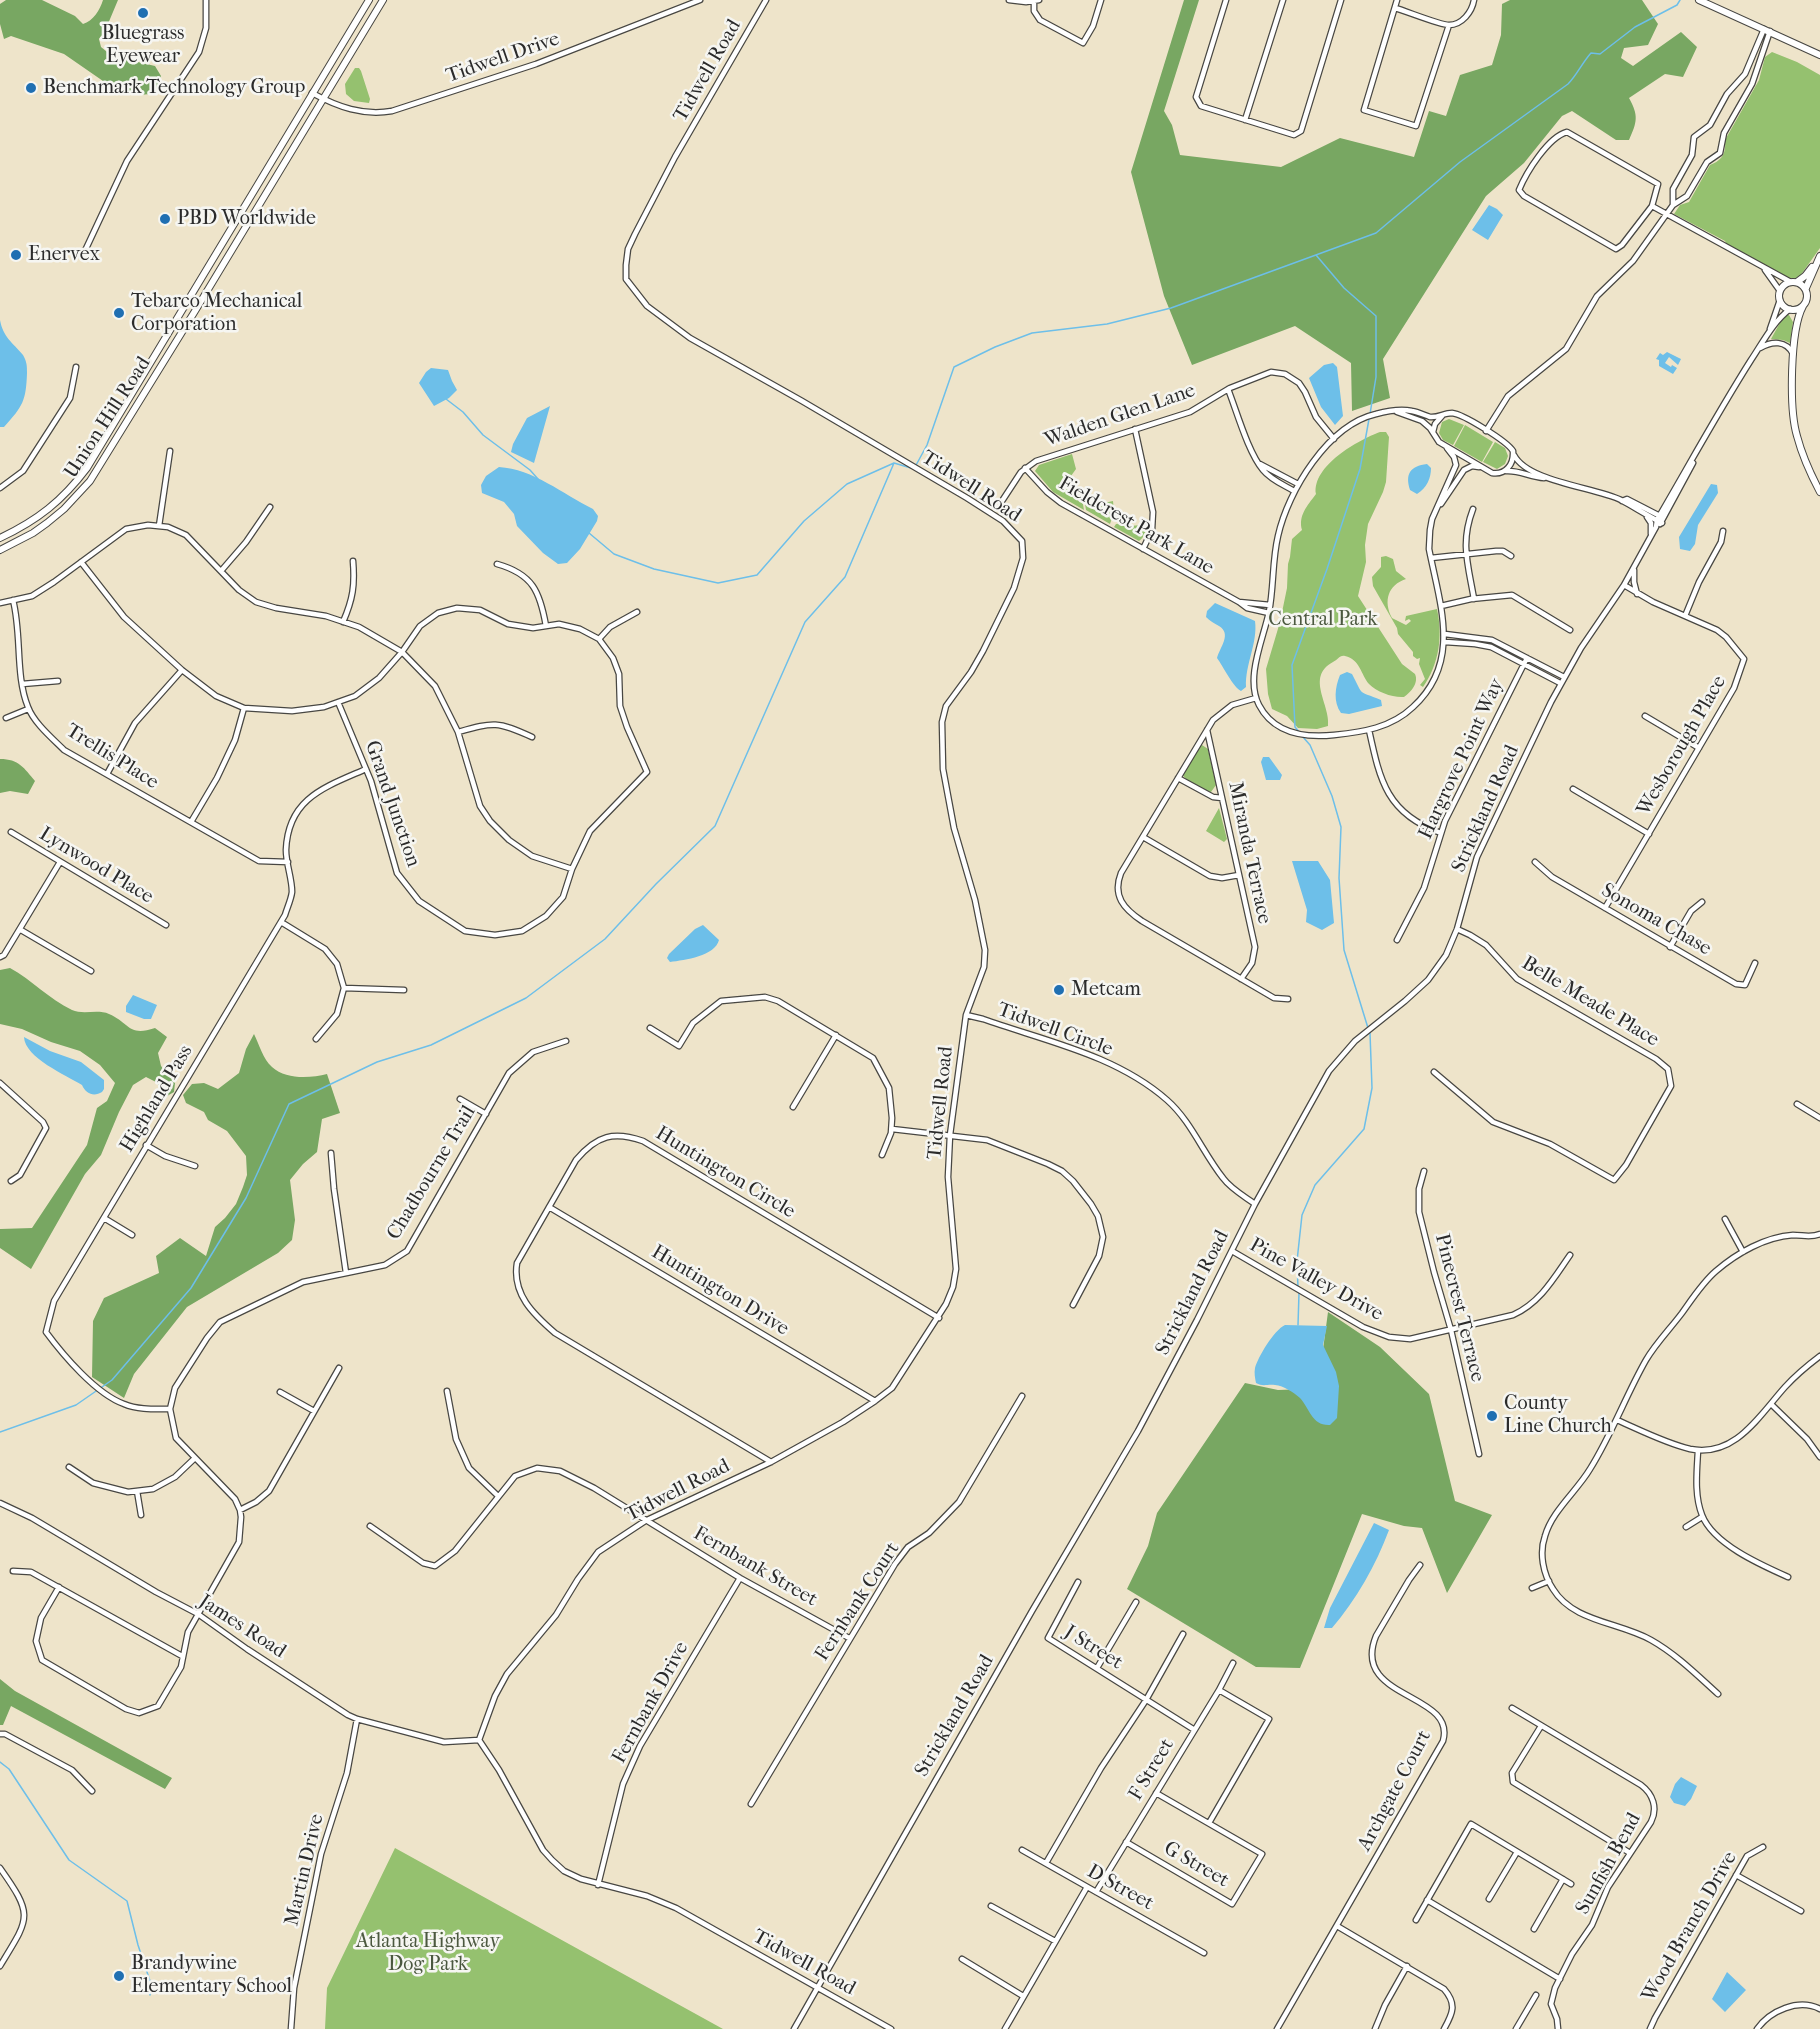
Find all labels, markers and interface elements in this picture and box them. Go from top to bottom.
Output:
marker: Bluegrass Eyewear [136,6,150,20]
street label: Tidwell Road [669,16,747,126]
place label: Bluegrass Eyewear [102,22,184,69]
street label: Tidwell Drive [443,27,563,89]
place label: Benchmark Technology Group [43,76,305,100]
marker: Benchmark Technology Group [24,81,38,95]
place label: PBD Worldwide [177,207,316,231]
marker: PBD Worldwide [158,212,172,226]
place label: Enervex [28,243,100,267]
marker: Enervex [9,248,23,262]
place label: Tebarco Mechanical Corporation [131,290,302,337]
marker: Tebarco Mechanical Corporation [112,306,126,320]
street label: Union Hill Road [60,353,156,483]
street label: Walden Glen Lane [1042,379,1198,453]
street label: Tidwell Road [917,446,1025,528]
street label: Fieldcrest Park Lane [1054,472,1218,580]
park label: Central Park [1268,608,1378,632]
street label: Wesborough Place [1632,672,1732,820]
street label: Hargrove Point Way [1414,675,1510,843]
street label: Trellis Place [61,719,163,795]
street label: Grand Junction [359,738,425,870]
street label: Strickland Road [1447,742,1525,876]
street label: Miranda Terrace [1222,780,1276,926]
street label: Lynwood Place [35,823,157,909]
street label: Sonoma Chase [1597,879,1715,961]
street label: Belle Meade Place [1517,952,1663,1052]
place label: Metcam [1071,978,1141,1002]
marker: Metcam [1052,983,1066,997]
street label: Tidwell Circle [994,998,1116,1062]
street label: Highland Pass [116,1041,198,1157]
street label: Tidwell Road [923,1045,959,1161]
street label: Chadbourne Trail [383,1102,481,1244]
street label: Huntington Circle [651,1122,799,1224]
street label: Strickland Road [1151,1227,1235,1359]
street label: Pinecrest Terrace [1429,1231,1489,1385]
street label: Pine Valley Drive [1245,1233,1387,1327]
street label: Huntington Drive [647,1241,793,1341]
place label: County Line Church [1504,1392,1612,1439]
marker: County Line Church [1485,1409,1499,1423]
street label: Tidwell Road [622,1454,734,1528]
street label: Fernbank Street [689,1522,821,1612]
street label: Fernbank Court [811,1538,905,1666]
street label: James Road [194,1590,290,1664]
street label: J Street [1059,1621,1127,1675]
street label: Fernbank Drive [608,1638,694,1768]
street label: Strickland Road [910,1651,1000,1781]
street label: Archgate Court [1353,1727,1437,1855]
street label: F Street [1124,1735,1180,1805]
street label: Sunfish Bend [1571,1809,1647,1919]
street label: Martin Drive [280,1812,330,1928]
street label: G Street [1159,1837,1233,1893]
street label: Wood Branch Drive [1637,1848,1743,2006]
street label: D Street [1083,1860,1157,1916]
street label: Tidwell Road [748,1925,860,2001]
park label: Atlanta Highway Dog Park [356,1930,500,1977]
place label: Brandywine Elementary School [131,1952,292,1999]
marker: Brandywine Elementary School [112,1969,126,1983]

